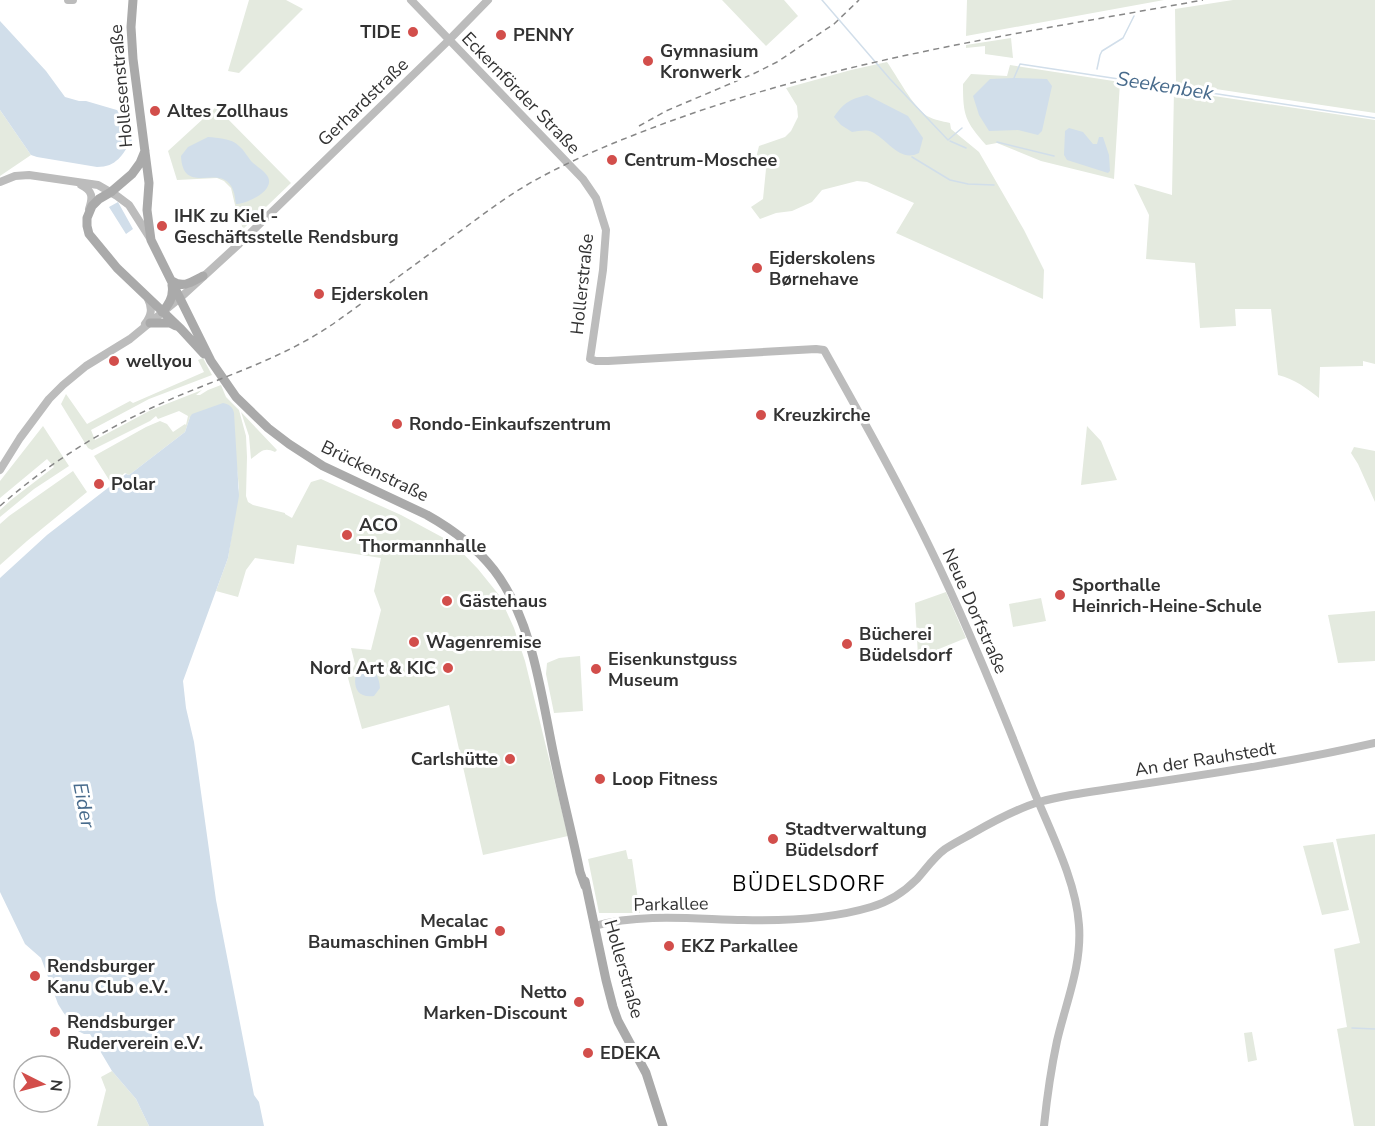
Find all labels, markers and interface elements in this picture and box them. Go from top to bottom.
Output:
place label: TIDE [360,20,401,44]
street label: Hollesenstraße [104,23,138,149]
place label: PENNY [513,23,574,47]
marker: TIDE [406,25,420,39]
street label: Eckernförder Straße [456,27,586,159]
marker: PENNY [494,28,508,42]
place label: Gymnasium Kronwerk [660,39,758,84]
street label: Gerhardstraße [313,53,413,151]
marker: Gymnasium Kronwerk [641,54,655,68]
water label: Seekenbek [1115,65,1216,107]
place label: Altes Zollhaus [167,99,288,123]
marker: Altes Zollhaus [148,104,162,118]
place label: Centrum-Moschee [624,148,777,172]
marker: Centrum-Moschee [605,153,619,167]
place label: IHK zu Kiel - Geschäftsstelle Rendsburg [174,204,399,249]
marker: IHK zu Kiel - Geschäftsstelle Rendsburg [155,219,169,233]
street label: Hollerstraße [565,232,599,336]
place label: Ejderskolens Børnehave [769,246,875,291]
marker: Ejderskolens Børnehave [750,261,764,275]
place label: Ejderskolen [331,282,429,306]
marker: Ejderskolen [312,287,326,301]
place label: wellyou [126,349,192,373]
marker: wellyou [107,354,121,368]
place label: Kreuzkirche [773,403,871,427]
marker: Kreuzkirche [754,408,768,422]
place label: Rondo-Einkaufszentrum [409,412,611,436]
marker: Rondo-Einkaufszentrum [390,417,404,431]
street label: Brückenstraße [317,435,433,507]
place label: Polar [111,472,155,496]
marker: Polar [92,477,106,491]
place label: ACO Thormannhalle [359,513,487,558]
marker: ACO Thormannhalle [340,528,354,542]
street label: Neue Dorfstraße [937,545,1013,677]
place label: Sporthalle Heinrich-Heine-Schule [1072,573,1262,618]
marker: Sporthalle Heinrich-Heine-Schule [1053,588,1067,602]
place label: Gästehaus [459,589,547,613]
marker: Gästehaus [440,594,454,608]
place label: Bücherei Büdelsdorf [859,622,953,667]
place label: Wagenremise [426,630,542,654]
marker: Wagenremise [407,635,421,649]
marker: Bücherei Büdelsdorf [840,637,854,651]
place label: Eisenkunstguss Museum [608,647,738,692]
place label: Nord Art & KIC [310,656,436,680]
marker: Nord Art & KIC [441,661,455,675]
marker: Eisenkunstguss Museum [589,662,603,676]
street label: An der Rauhstedt [1133,736,1278,782]
place label: Carlshütte [411,747,498,771]
marker: Carlshütte [503,752,517,766]
place label: Loop Fitness [612,767,718,791]
marker: Loop Fitness [593,772,607,786]
water label: Eider [66,780,102,831]
place label: Stadtverwaltung Büdelsdorf [785,817,927,862]
marker: Stadtverwaltung Büdelsdorf [766,832,780,846]
district label: BÜDELSDORF [732,870,886,898]
street label: Parkallee [633,891,709,917]
place label: Mecalac Baumaschinen GmbH [308,909,488,954]
street label: Hollerstraße [598,917,650,1021]
marker: Mecalac Baumaschinen GmbH [493,924,507,938]
place label: EKZ Parkallee [681,934,798,958]
marker: EKZ Parkallee [662,939,676,953]
place label: Rendsburger Kanu Club e.V. [47,954,168,999]
marker: Rendsburger Kanu Club e.V. [28,969,42,983]
place label: Netto Marken-Discount [423,980,567,1025]
marker: Netto Marken-Discount [572,995,586,1009]
place label: Rendsburger Ruderverein e.V. [67,1010,203,1055]
marker: Rendsburger Ruderverein e.V. [48,1025,62,1039]
place label: EDEKA [600,1041,661,1065]
marker: EDEKA [581,1046,595,1060]
north arrow [12,1054,72,1114]
text: N [44,1078,67,1093]

